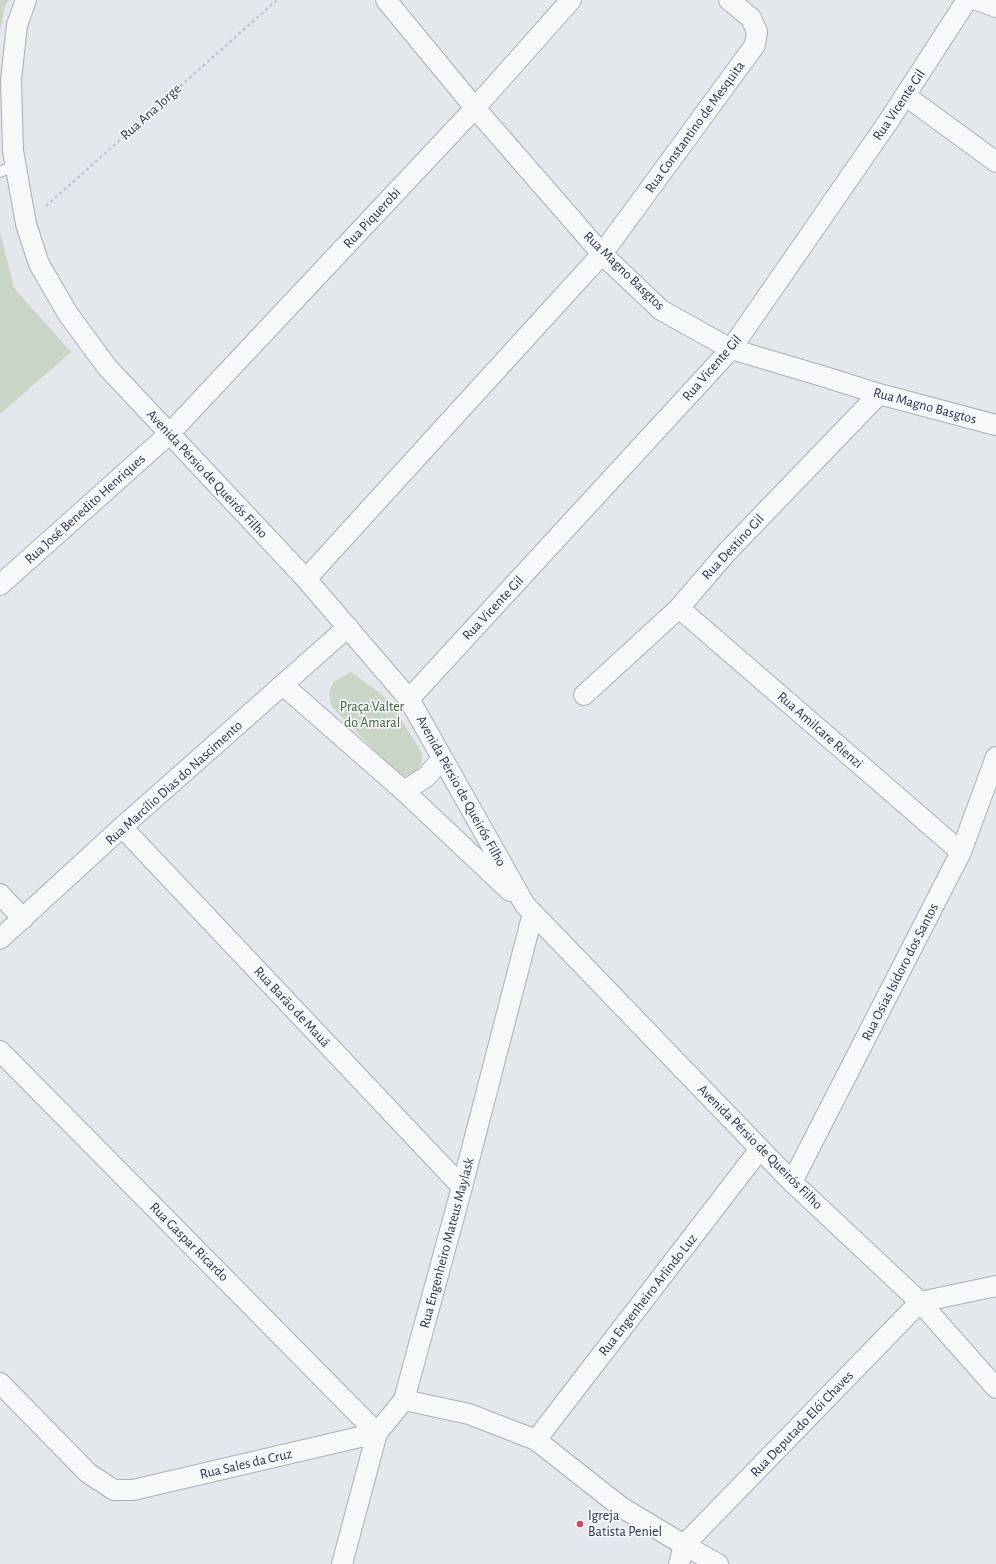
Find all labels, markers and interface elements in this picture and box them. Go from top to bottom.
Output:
street label: Rua Constantino de Mesquita [642,58,748,196]
street label: Rua Vicente Gil [869,66,929,144]
street label: Rua Ana Jorge [117,80,185,144]
street label: Rua Piquerobi [340,184,404,252]
street label: Rua Magno Basgtos [580,228,668,314]
street label: Rua Vicente Gil [679,332,745,404]
street label: Rua Magno Basgtos [871,384,979,428]
street label: Avenida Pérsio de Queirós Filho [143,406,271,542]
street label: Rua José Benedito Henriques [21,450,149,568]
street label: Rua Destino Gil [698,511,768,583]
street label: Rua Vicente Gil [459,572,527,644]
street label: Rua Amilcare Rienzi [774,688,866,772]
park label: Praça Valter do Amaral [340,699,404,732]
street label: Avenida Pérsio de Queirós Filho [412,713,510,869]
street label: Rua Marcílio Dias do Nascimento [102,717,246,849]
street label: Rua Osias Isidoro dos Santos [858,900,942,1044]
street label: Rua Barão de Mauá [250,963,334,1051]
street label: Avenida Pérsio de Queirós Filho [694,1081,826,1213]
street label: Rua Engenheiro Mateus Maylask [416,1156,478,1330]
street label: Rua Gaspar Ricardo [146,1199,232,1285]
street label: Rua Engenheiro Arlindo Luz [595,1231,701,1359]
street label: Rua Deputado Elói Chaves [747,1367,857,1481]
street label: Rua Sales da Cruz [198,1445,294,1483]
place label: Igreja Batista Peniel [588,1508,662,1540]
marker: Igreja Batista Peniel [575,1519,585,1529]

